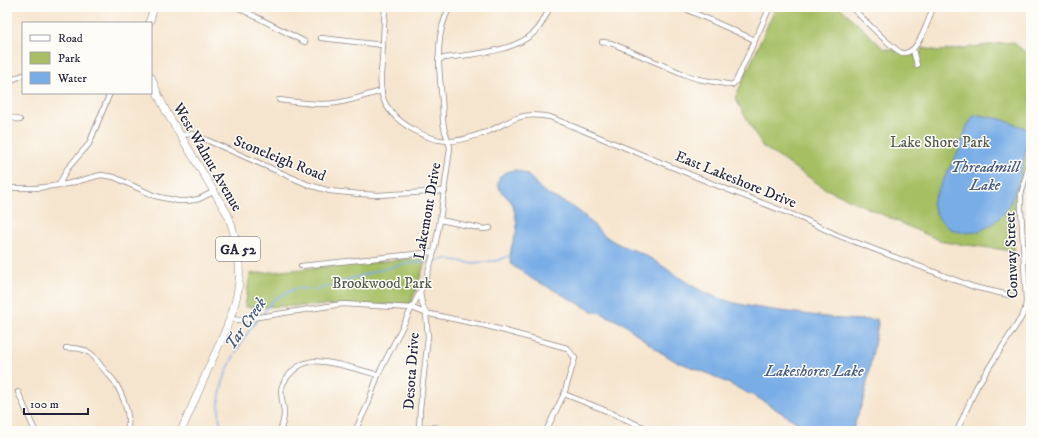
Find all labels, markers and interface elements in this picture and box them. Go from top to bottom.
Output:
legend [22,22,152,94]
text: Road [58,31,83,46]
text: Park [58,51,80,66]
text: Water [57,71,87,86]
street label: West Walnut Avenue [168,99,246,215]
street label: Stoneleigh Road [231,131,329,186]
park label: Lake Shore Park [890,133,990,152]
street label: East Lakeshore Drive [672,146,799,212]
water label: Threadmill Lake [950,157,1021,195]
street label: Lakemont Drive [410,161,445,261]
street label: Conway Street [1000,211,1023,299]
road number: GA 52 [216,237,260,261]
park label: Brookwood Park [332,274,432,293]
water label: Tar Creek [221,293,271,353]
street label: Desota Drive [399,332,424,410]
water label: Lakeshores Lake [764,361,864,381]
scale bar [24,390,88,416]
text: 100 m [30,397,59,412]

